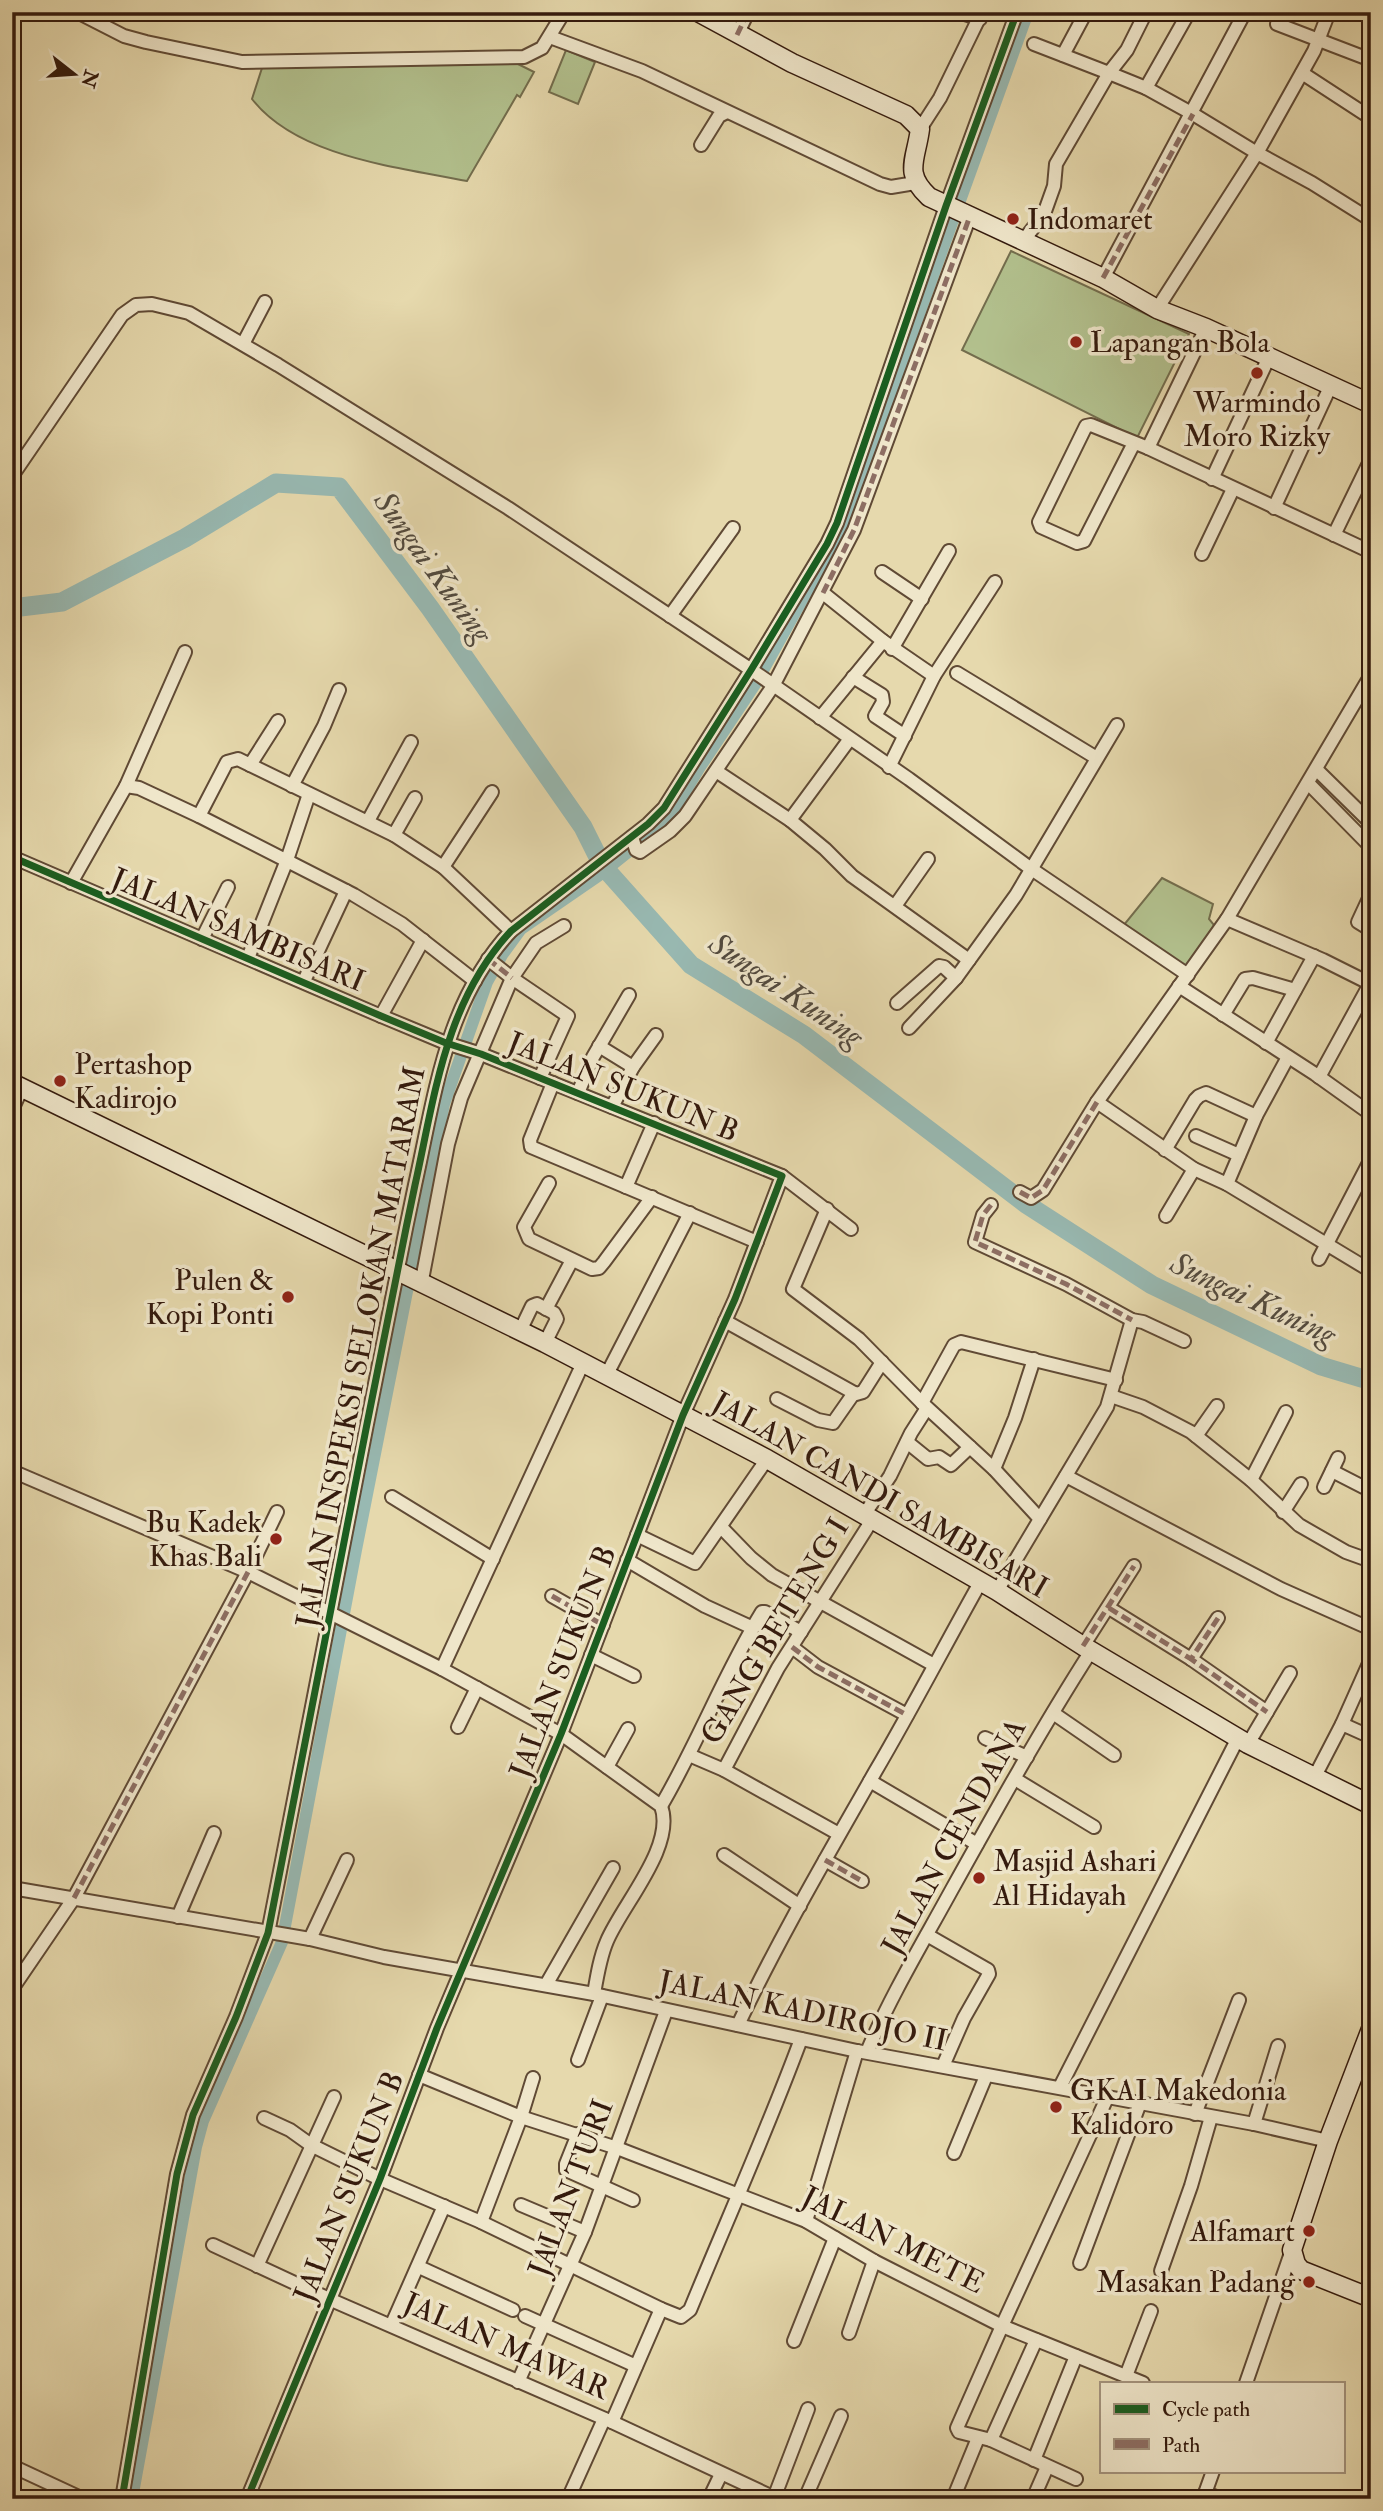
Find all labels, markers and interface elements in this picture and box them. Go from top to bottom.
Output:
north arrow [38,38,108,108]
text: N [75,66,104,91]
place label: Indomaret [1027,201,1153,238]
marker: Indomaret [1005,211,1021,227]
place label: Lapangan Bola [1090,324,1271,361]
marker: Lapangan Bola [1068,334,1084,350]
marker: Warmindo Moro Rizky [1249,365,1265,381]
place label: Warmindo Moro Rizky [1184,384,1331,455]
water label: Sungai Kuning [364,482,503,652]
street label: JALAN SAMBISARI [105,860,370,1000]
water label: Sungai Kuning [700,923,873,1058]
street label: JALAN SUKUN B [501,1023,744,1150]
place label: Pertashop Kadirojo [74,1046,192,1117]
street label: JALAN INSPEKSI SELOKAN MATARAM [288,1063,434,1632]
marker: Pertashop Kadirojo [52,1073,68,1089]
water label: Sungai Kuning [1163,1243,1344,1356]
place label: Pulen & Kopi Ponti [146,1262,274,1333]
marker: Pulen & Kopi Ponti [280,1289,296,1305]
street label: JALAN CANDI SAMBISARI [704,1383,1055,1607]
place label: Bu Kadek Khas Bali [146,1504,262,1575]
street label: GANG BETENG I [693,1511,857,1751]
marker: Bu Kadek Khas Bali [268,1531,284,1547]
street label: JALAN SUKUN B [501,1541,624,1784]
street label: JALAN CENDANA [873,1712,1034,1963]
place label: Masjid Ashari Al Hidayah [992,1843,1157,1914]
marker: Masjid Ashari Al Hidayah [971,1870,987,1886]
street label: JALAN KADIROJO II [654,1962,951,2060]
street label: JALAN SUKUN B [285,2066,412,2309]
place label: GKAI Makedonia Kalidoro [1070,2072,1287,2143]
street label: JALAN TURI [520,2094,622,2283]
marker: GKAI Makedonia Kalidoro [1048,2099,1064,2115]
street label: JALAN METE [795,2178,991,2302]
place label: Alfamart [1189,2213,1295,2250]
marker: Alfamart [1301,2223,1317,2239]
place label: Masakan Padang [1096,2264,1296,2301]
marker: Masakan Padang [1301,2274,1317,2290]
street label: JALAN MAWAR [396,2284,616,2409]
legend [1100,2382,1344,2472]
text: Cycle path [1162,2396,1250,2423]
text: Path [1162,2432,1200,2459]

